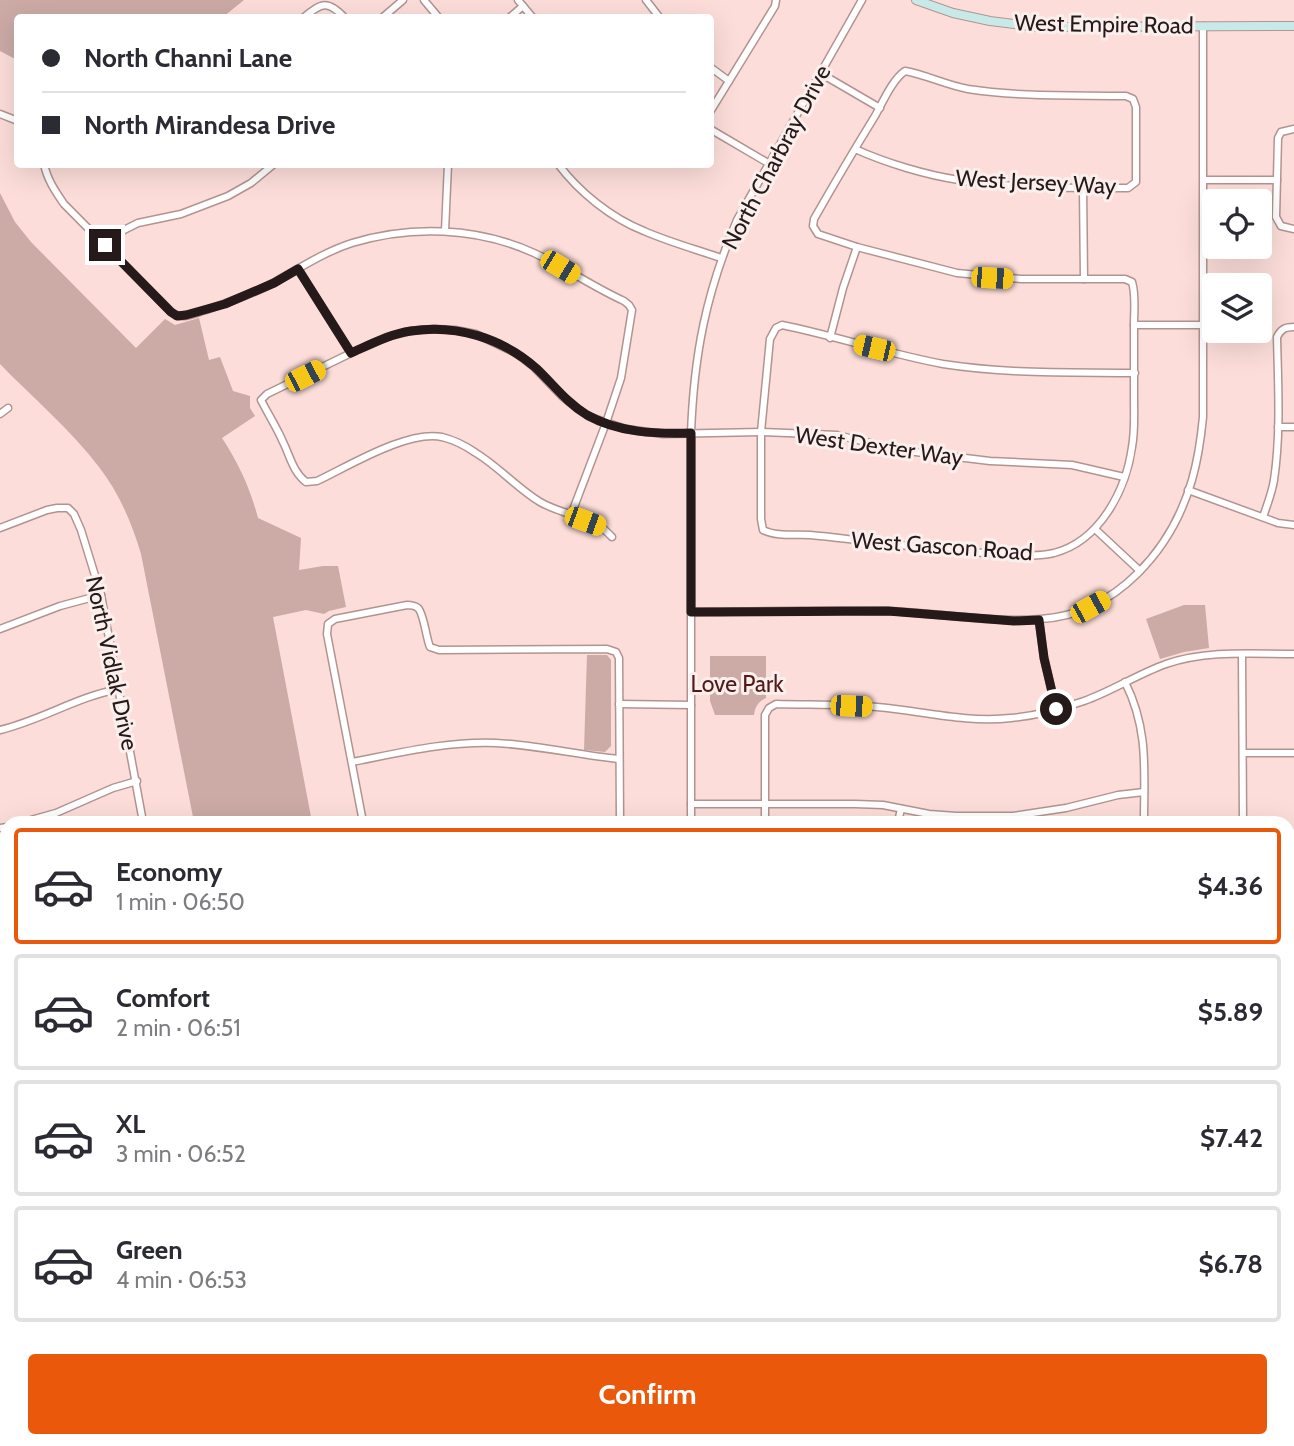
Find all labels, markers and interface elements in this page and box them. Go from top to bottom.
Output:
street label: West Empire Road [1014,8,1194,40]
text: North Channi Lane [84,42,292,74]
street label: North Charbray Drive [716,60,837,254]
text: North Mirandesa Drive [84,109,335,141]
street label: West Jersey Way [955,164,1117,200]
map controls [1202,189,1272,343]
button: locate [1202,189,1272,259]
route end [89,229,121,261]
car [537,247,584,287]
car [971,266,1014,290]
button: layers [1202,273,1272,343]
car [852,333,897,363]
car [282,357,329,395]
street label: West Dexter Way [793,420,965,472]
car [562,504,609,538]
street label: West Gascon Road [850,526,1034,566]
street label: North Vidlak Drive [80,573,144,753]
car [1067,588,1114,626]
park label: Love Park [690,670,784,698]
route start [1040,693,1072,725]
car [830,695,873,717]
icon: car [32,855,95,918]
text: Economy [116,856,222,888]
text: $4.36 [1197,870,1263,902]
text: 1 min · 06:50 [116,888,245,916]
icon: car [32,981,95,1044]
text: Comfort [116,982,210,1014]
text: $5.89 [1198,996,1263,1028]
text: 2 min · 06:51 [116,1014,241,1042]
icon: car [32,1107,95,1170]
text: XL [116,1108,145,1140]
text: $7.42 [1200,1122,1263,1154]
text: 3 min · 06:52 [116,1140,246,1168]
icon: car [32,1233,95,1296]
text: Green [116,1234,183,1266]
text: $6.78 [1199,1248,1263,1280]
text: 4 min · 06:53 [116,1266,247,1294]
button: Confirm [28,1354,1267,1434]

